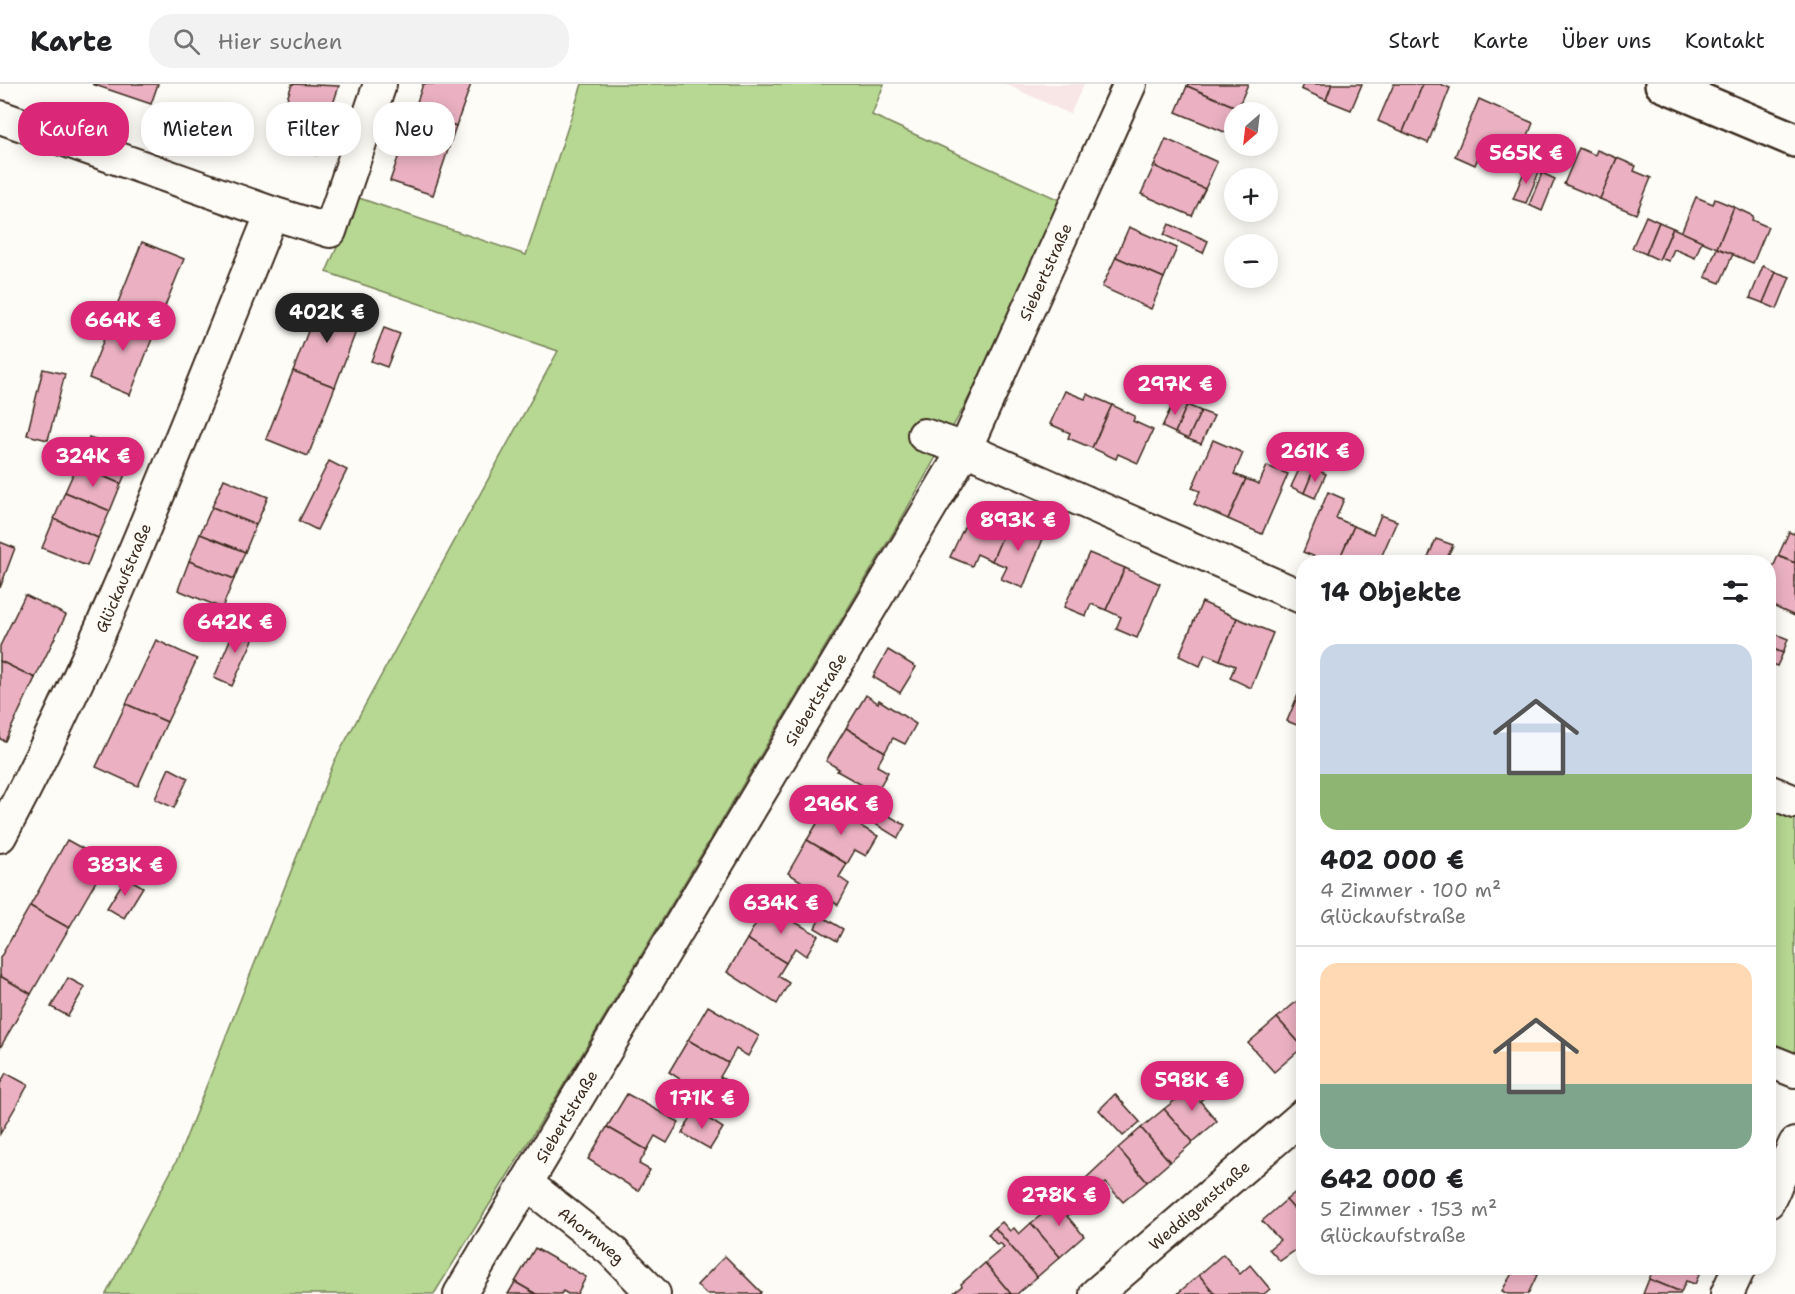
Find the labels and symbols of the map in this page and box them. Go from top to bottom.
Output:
north arrow [1224,102,1278,156]
pin: 565K € [1477,134,1575,185]
street label: Siebertstraße [1014,220,1077,324]
pin: 402K € [278,293,376,344]
pin: 664K € [74,301,172,352]
pin: 297K € [1126,365,1224,416]
pin: 261K € [1266,432,1364,483]
pin: 324K € [44,437,142,488]
pin: 893K € [969,501,1067,552]
street label: Glückaufstraße [91,520,156,636]
pin: 642K € [186,603,284,654]
street label: Siebertstraße [780,649,852,750]
pin: 296K € [792,785,890,836]
pin: 383K € [76,846,174,897]
pin: 634K € [732,884,830,935]
pin: 598K € [1143,1061,1241,1112]
street label: Siebertstraße [531,1066,602,1167]
pin: 171K € [653,1079,751,1130]
street label: Weddigenstraße [1144,1156,1254,1255]
pin: 278K € [1010,1176,1108,1227]
street label: Ahornweg [554,1202,629,1269]

